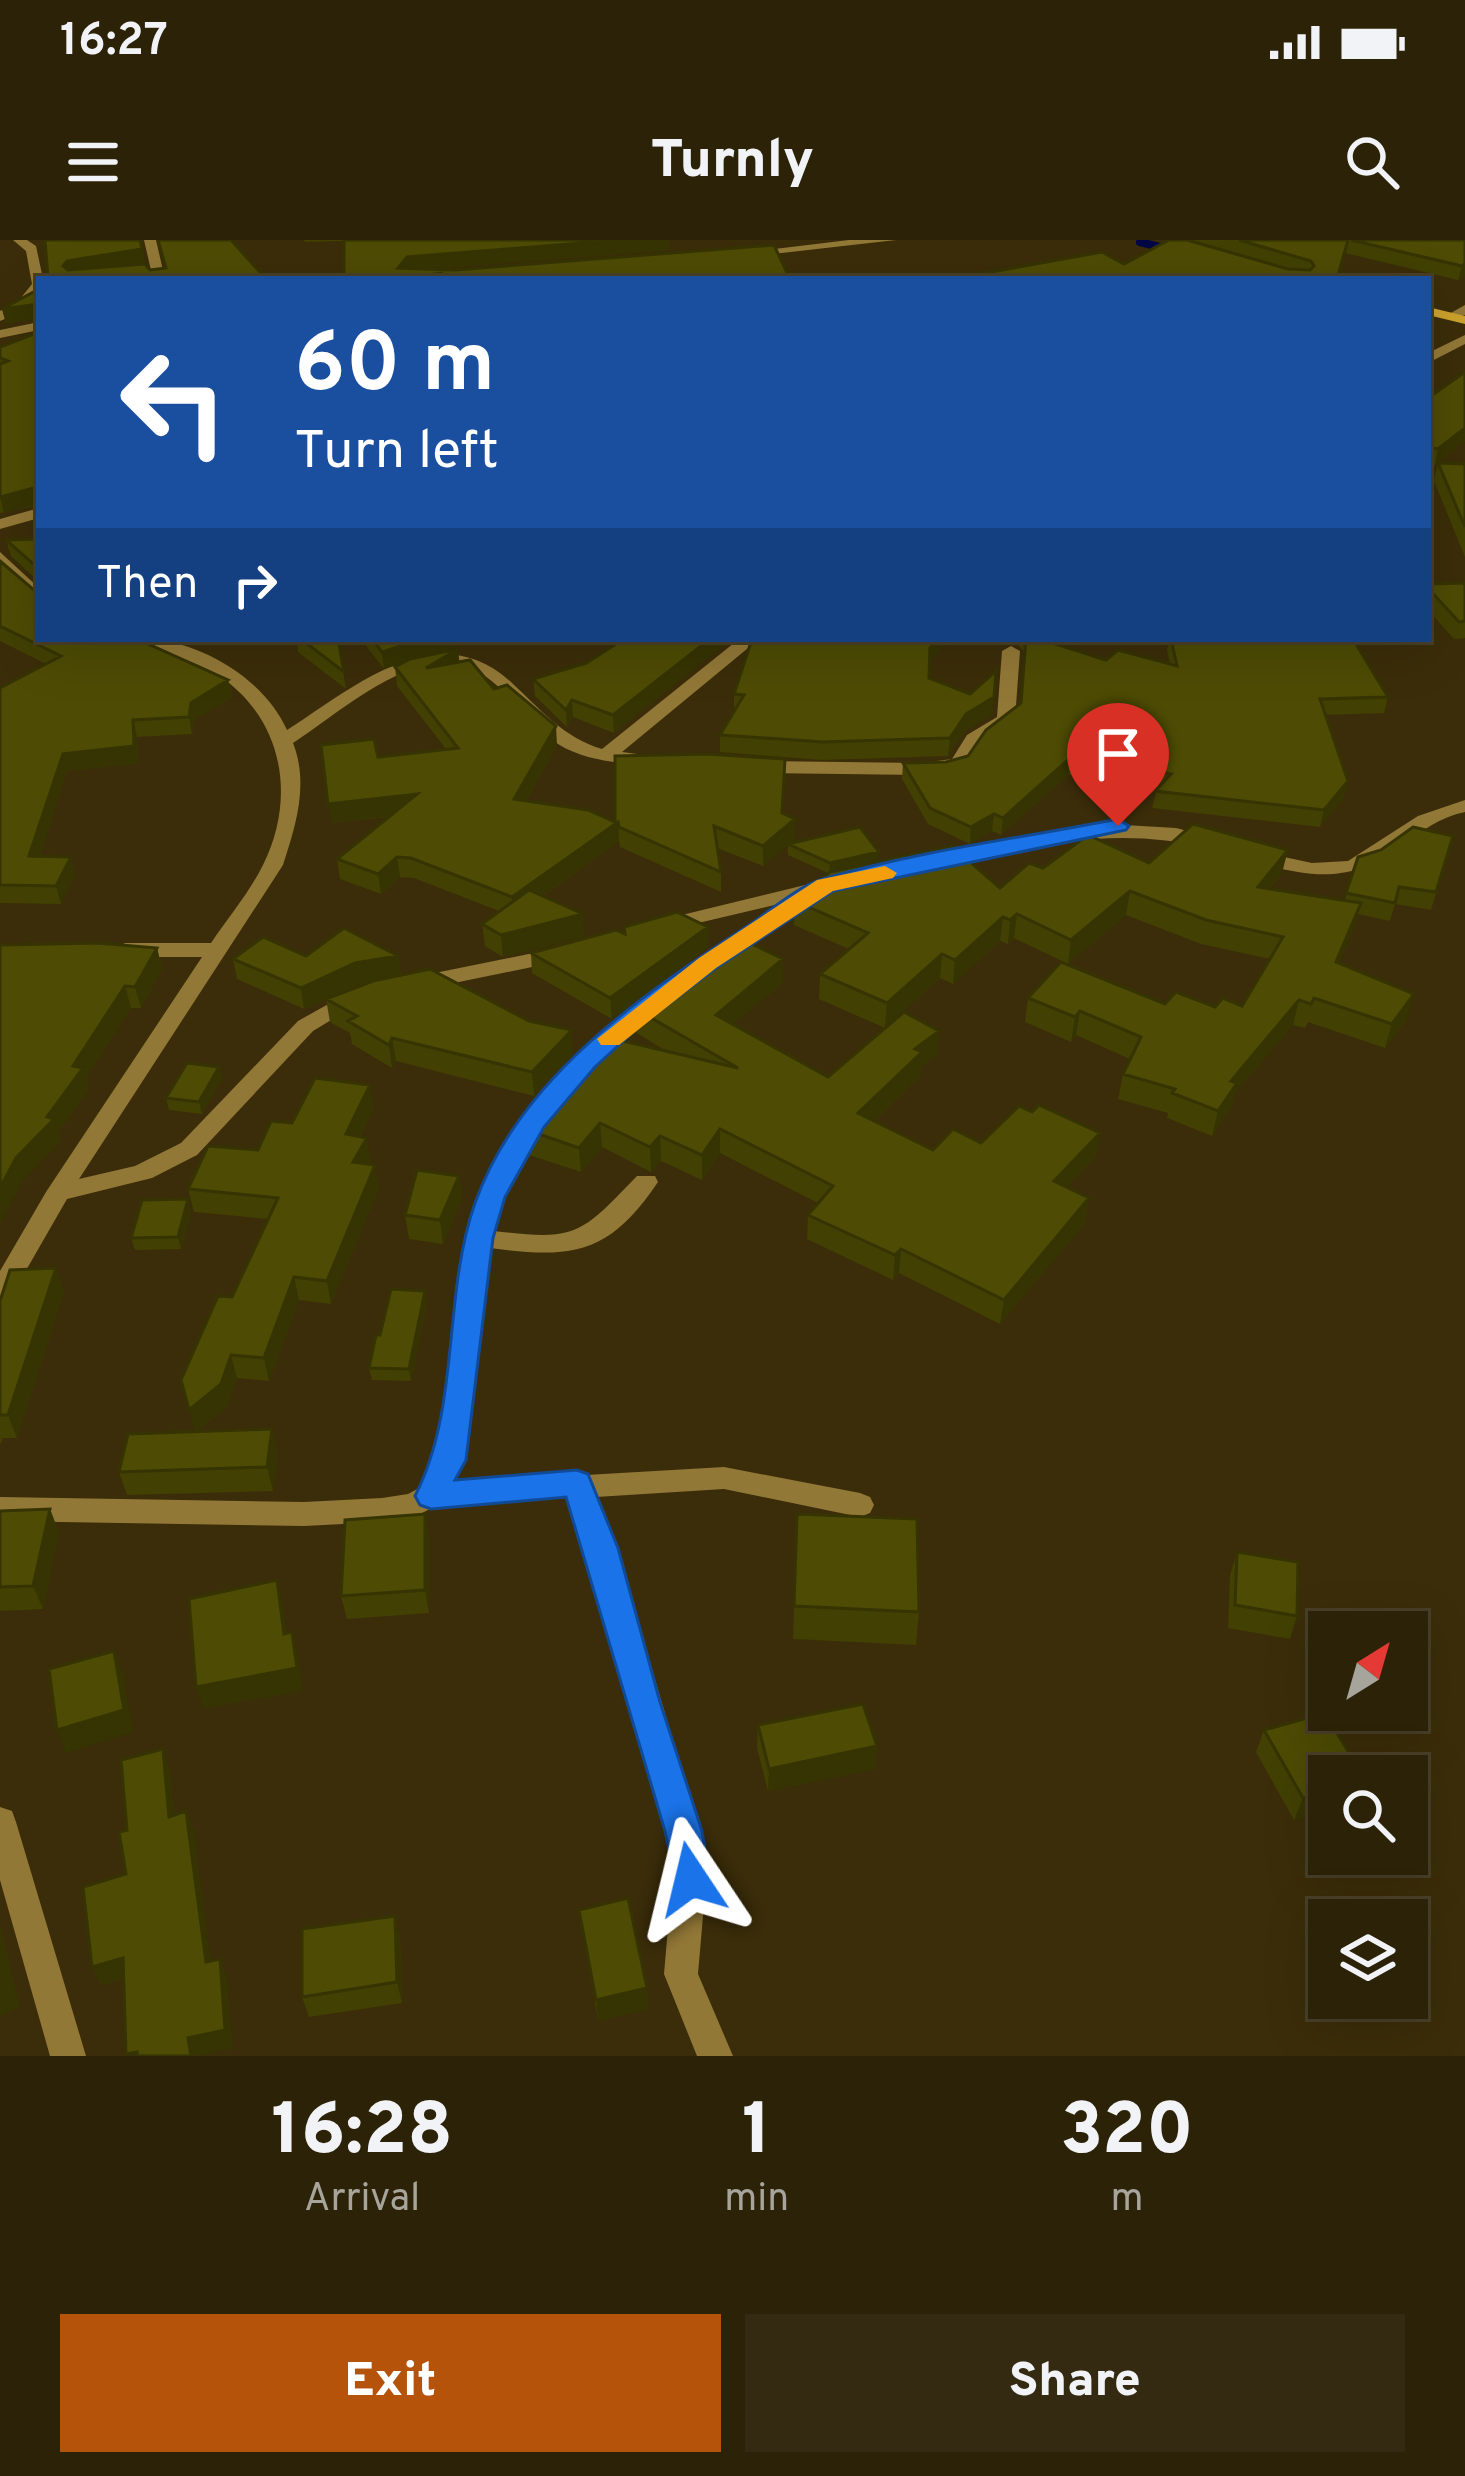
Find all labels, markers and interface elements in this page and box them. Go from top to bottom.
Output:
text: 16:27 [60,14,168,71]
text: Turnly [651,128,814,197]
icon: menu [60,129,126,195]
icon: search [1339,129,1405,195]
text: 60 m [294,315,495,421]
icon: left [96,324,252,480]
text: Turn left [294,419,499,488]
icon: right [222,552,288,618]
text: Then [96,557,198,614]
pin [1067,703,1169,826]
icon: arrive [1085,721,1151,787]
north arrow [1308,1611,1428,1731]
map controls [1308,1611,1428,2019]
button: search [1308,1755,1428,1875]
position arrow [628,1816,754,1942]
button: layers [1308,1899,1428,2019]
text: 16:28 [271,2088,453,2180]
text: 1 [742,2088,771,2180]
text: 320 [1060,2088,1194,2180]
text: Arrival [304,2176,420,2225]
text: min [724,2176,789,2225]
text: m [1111,2176,1144,2225]
button: Exit [60,2314,721,2452]
button: Share [745,2314,1405,2452]

